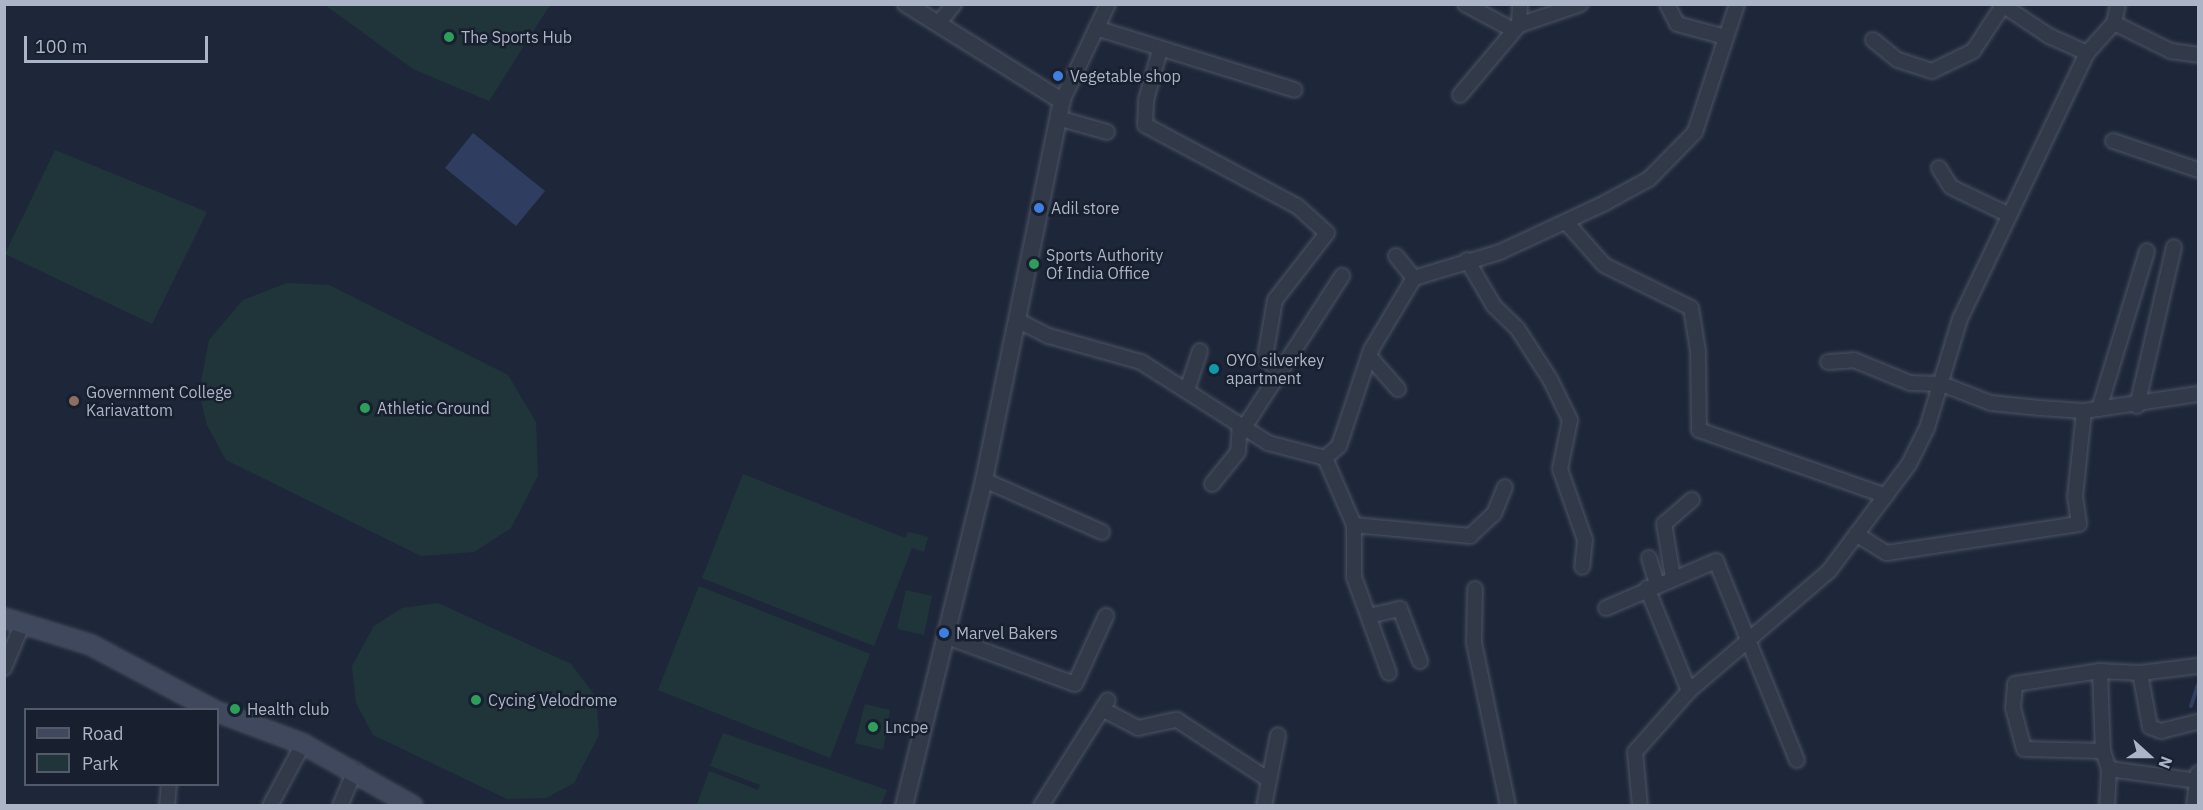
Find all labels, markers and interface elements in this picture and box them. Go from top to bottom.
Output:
scale bar [27,24,212,62]
place label: The Sports Hub [461,27,572,47]
marker: The Sports Hub [442,30,456,44]
text: 100 m [35,35,87,58]
place label: Vegetable shop [1070,66,1181,86]
marker: Vegetable shop [1051,69,1065,83]
place label: Adil store [1051,198,1119,218]
marker: Adil store [1032,201,1046,215]
place label: Sports Authority Of India Office [1046,245,1163,283]
marker: Sports Authority Of India Office [1027,257,1041,271]
place label: OYO silverkey apartment [1226,350,1324,388]
marker: OYO silverkey apartment [1207,362,1221,376]
place label: Government College Kariavattom [86,382,232,420]
marker: Government College Kariavattom [67,394,81,408]
place label: Athletic Ground [377,398,490,418]
marker: Athletic Ground [358,401,372,415]
place label: Marvel Bakers [956,623,1058,643]
marker: Marvel Bakers [937,626,951,640]
place label: Cycing Velodrome [488,690,617,710]
marker: Cycing Velodrome [469,693,483,707]
place label: Health club [247,699,329,719]
marker: Health club [228,702,242,716]
legend [24,708,219,786]
place label: Lncpe [885,717,928,737]
marker: Lncpe [866,720,880,734]
text: Road [82,722,123,745]
north arrow [2119,726,2179,786]
text: Park [82,752,118,775]
text: N [2154,753,2177,771]

